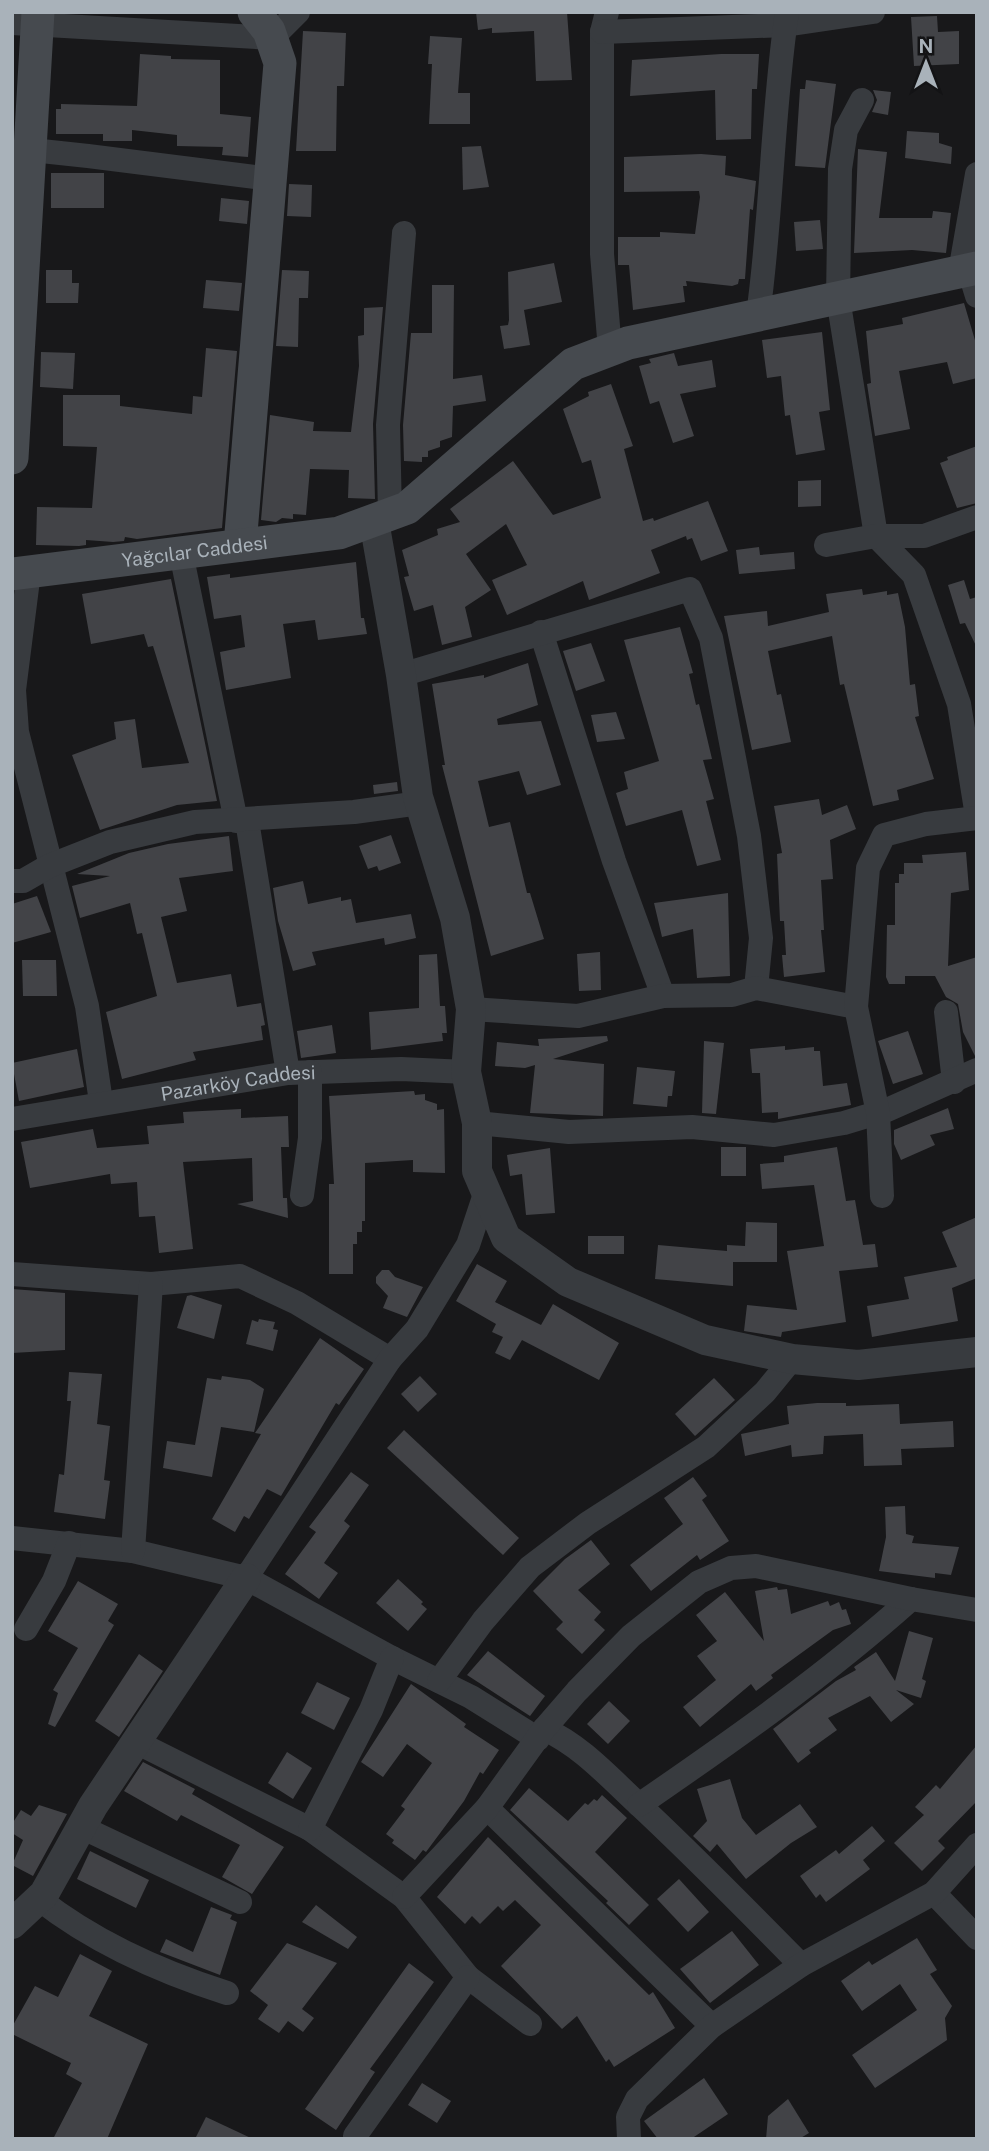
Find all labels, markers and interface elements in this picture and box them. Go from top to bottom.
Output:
north arrow [891,28,961,98]
text: N [919,35,933,57]
street label: Yağcılar Caddesi [120,531,269,571]
street label: Pazarköy Caddesi [159,1061,316,1105]

